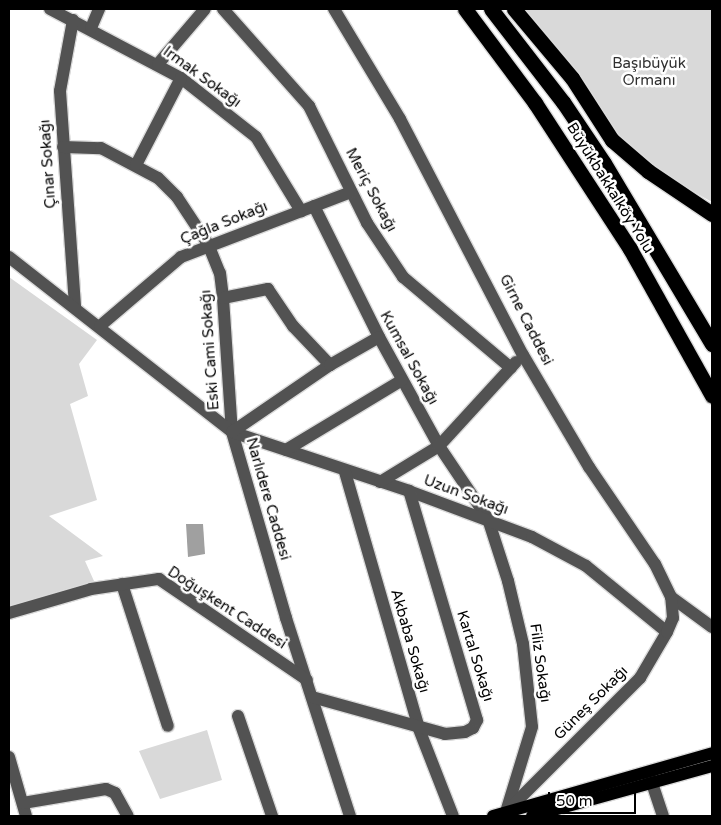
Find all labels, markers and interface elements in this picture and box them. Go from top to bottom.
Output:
street label: Irmak Sokağı [159,43,245,111]
park label: Başıbüyük Ormanı [612,54,686,89]
street label: Çınar Sokağı [36,119,60,209]
street label: Büyükbakkalköy Yolu [562,119,658,257]
street label: Meriç Sokağı [341,145,401,235]
street label: Çağla Sokağı [178,197,270,249]
street label: Girne Caddesi [495,272,557,368]
street label: Eski Cami Sokağı [197,289,223,411]
street label: Kumsal Sokağı [376,308,442,408]
street label: Narlıdere Caddesi [242,436,294,562]
street label: Uzun Sokağı [421,471,511,519]
street label: Doğuşkent Caddesi [164,563,290,653]
street label: Akbaba Sokağı [387,587,433,695]
street label: Kartal Sokağı [453,608,497,704]
street label: Filiz Sokağı [526,622,554,704]
street label: Güneş Sokağı [550,662,632,744]
scale bar [551,782,638,814]
text: 50 m [556,792,593,810]

